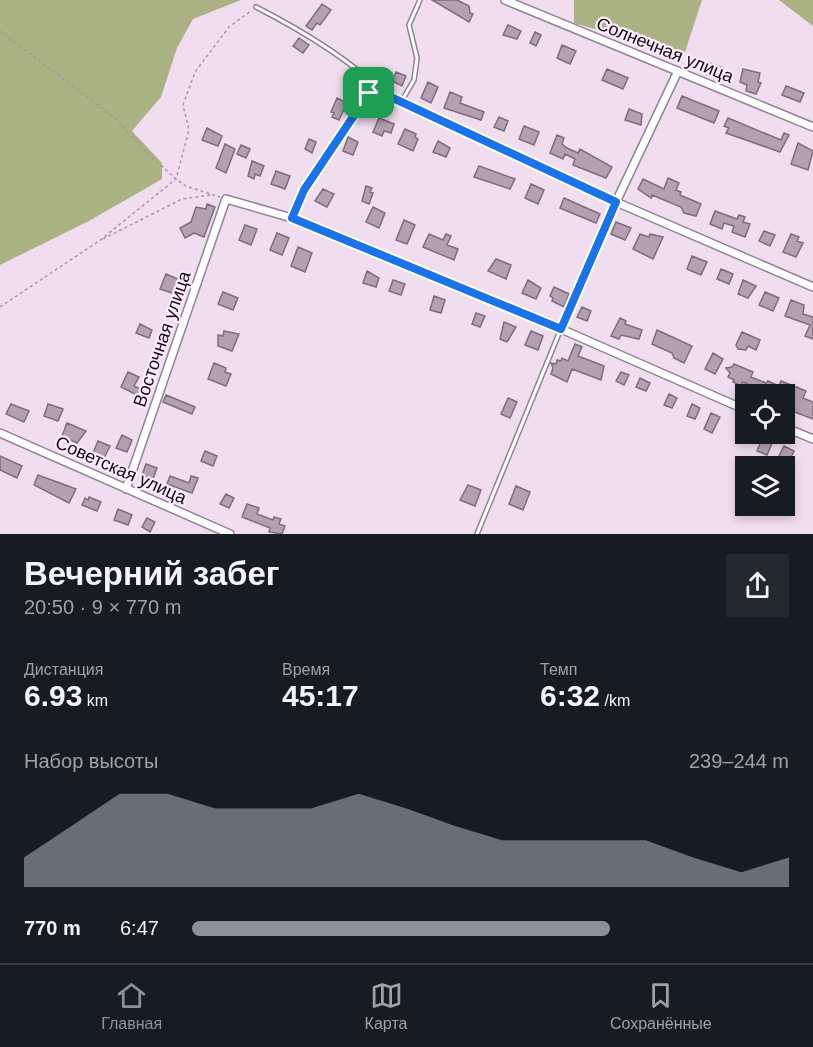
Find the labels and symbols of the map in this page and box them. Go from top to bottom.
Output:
street label: Солнечная улица [594,13,737,87]
pin [343,67,394,118]
street label: Восточная улица [129,268,195,409]
street label: Советская улица [52,432,191,508]

